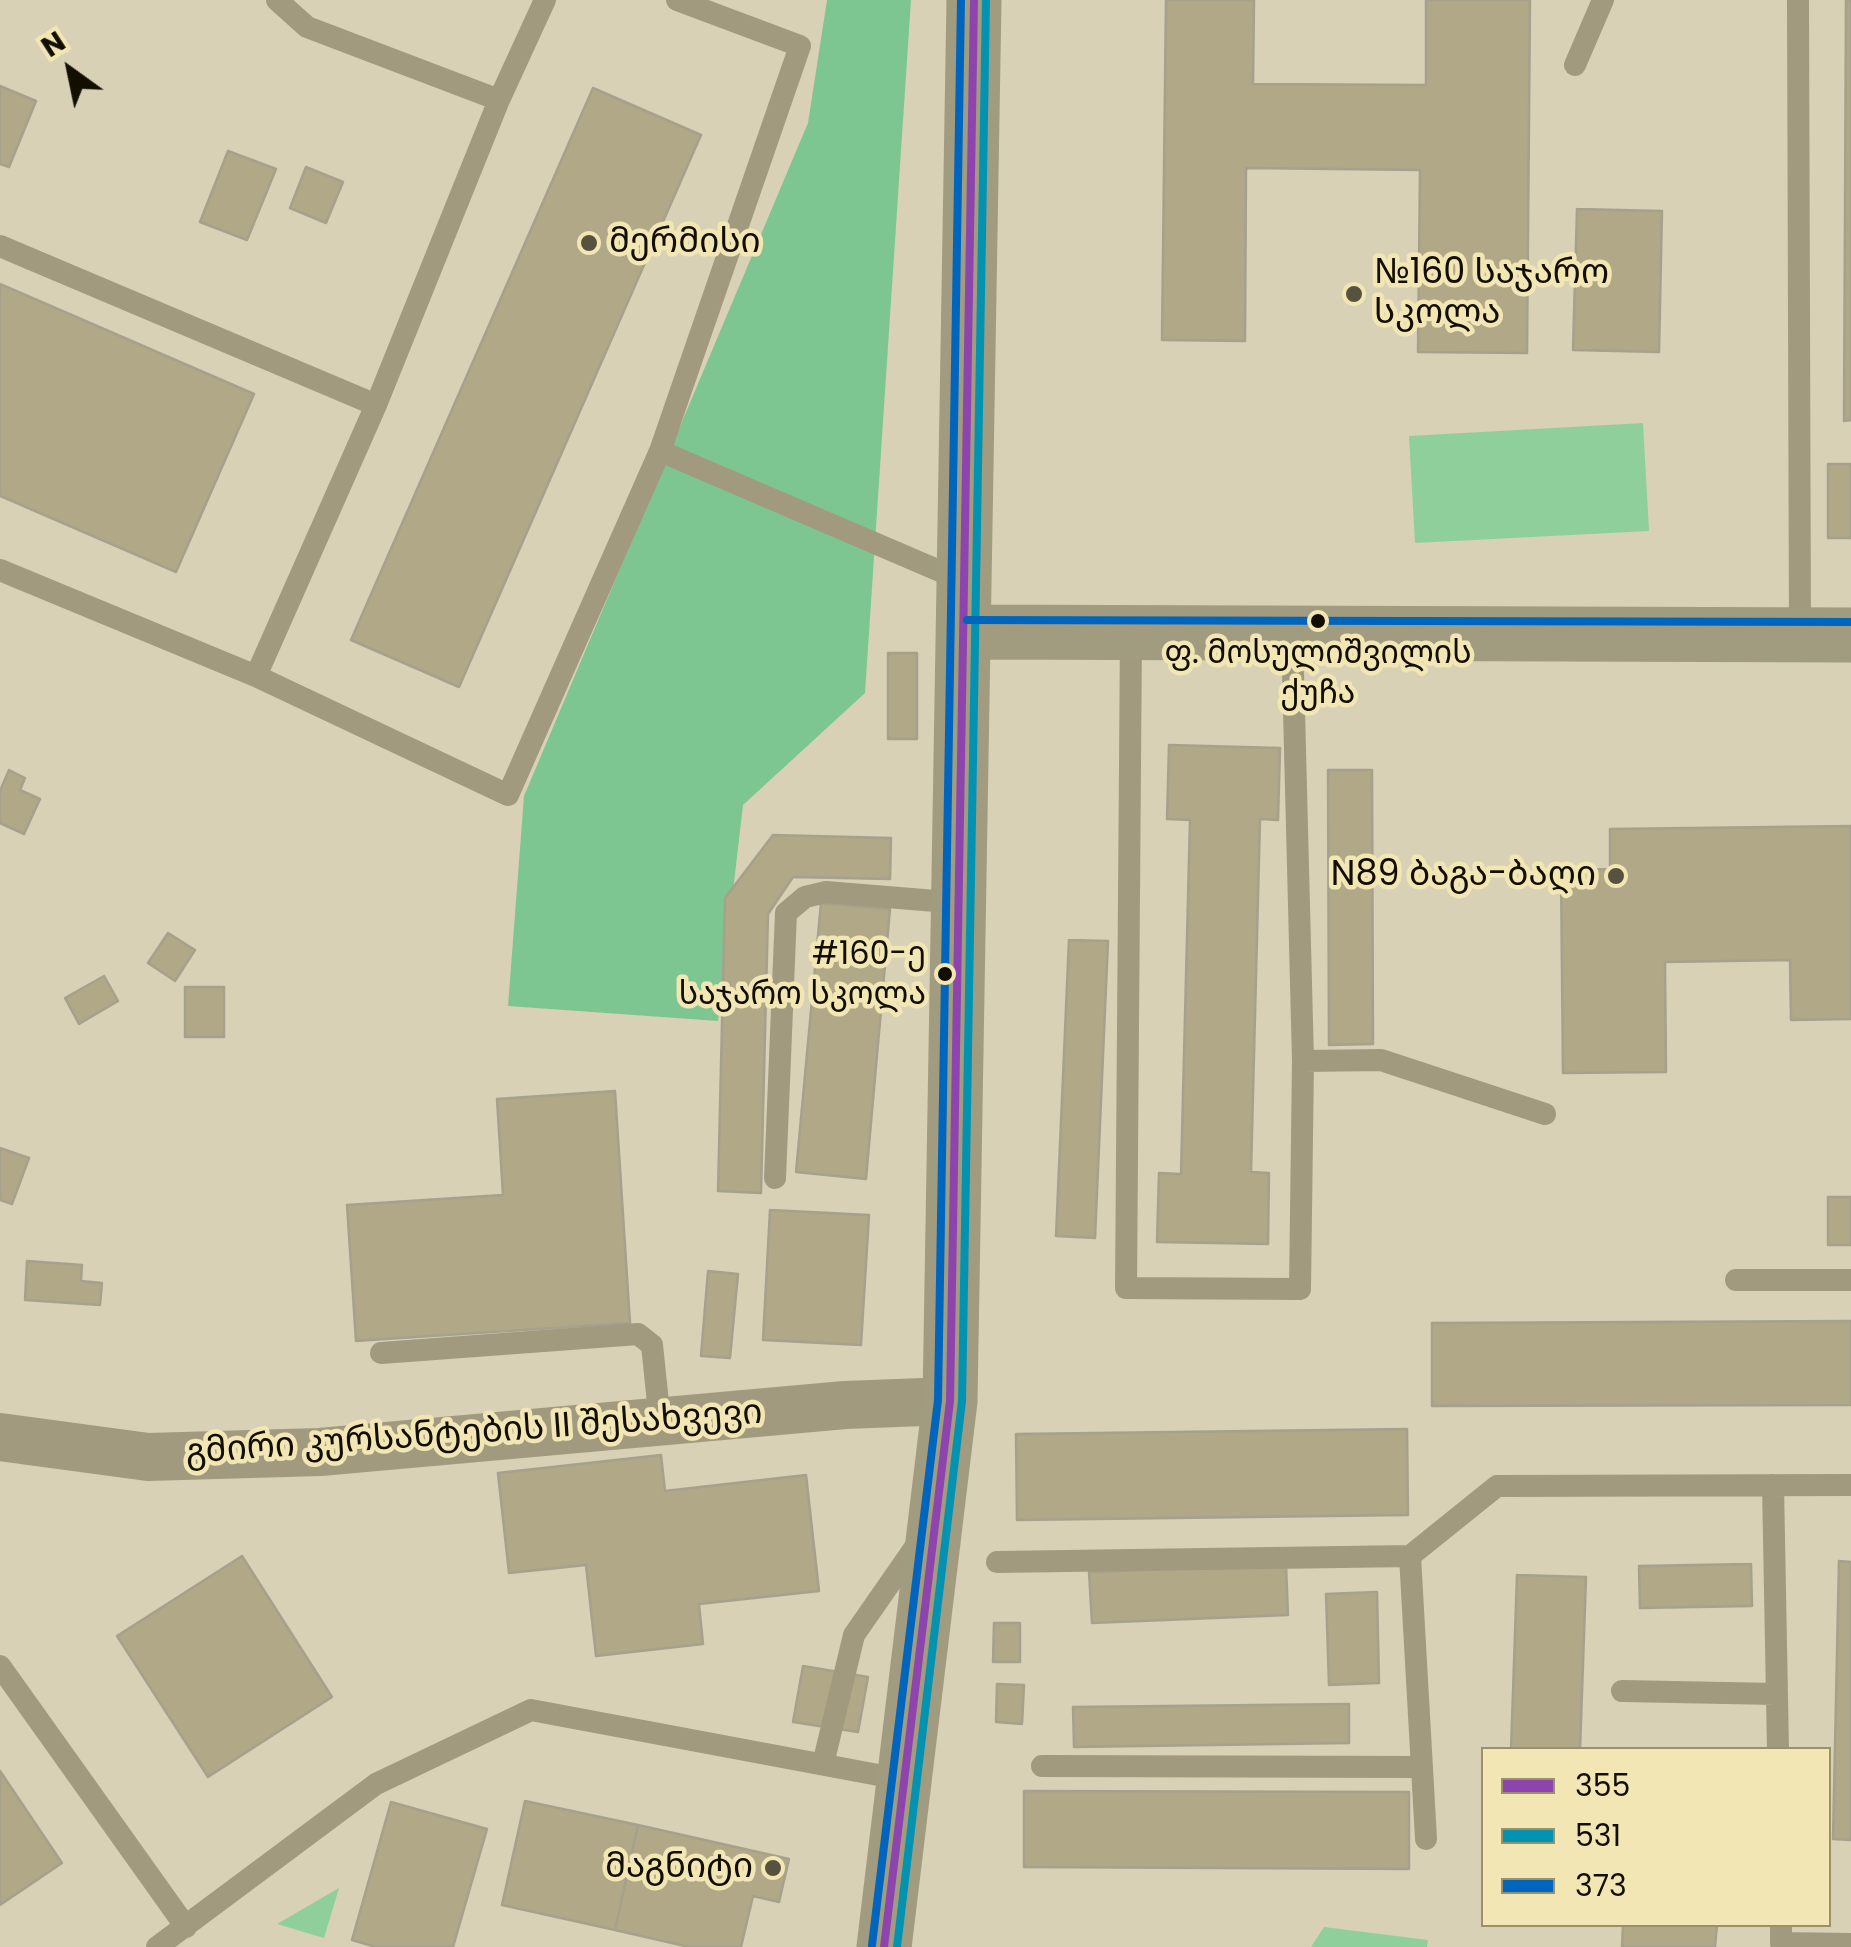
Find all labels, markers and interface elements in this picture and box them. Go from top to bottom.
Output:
north arrow [20,20,120,120]
text: N [34,22,73,67]
place label: მერმისი [609,222,761,264]
marker: მერმისი [578,232,600,254]
place label: №160 საჯარო სკოლა [1374,253,1609,335]
marker: №160 საჯარო სკოლა [1343,283,1365,305]
marker: ფ. მოსულიშვილის ქუჩა [1308,611,1328,631]
place label: ფ. მოსულიშვილის ქუჩა [1164,636,1472,711]
place label: N89 ბაგა-ბაღი [1331,855,1596,897]
marker: N89 ბაგა-ბაღი [1605,865,1627,887]
place label: #160-ე საჯარო სკოლა [679,937,926,1012]
marker: #160-ე საჯარო სკოლა [935,964,955,984]
street label: გმირი კურსანტების II შესახვევი [184,1393,764,1475]
legend [1481,1747,1831,1927]
text: 355 [1575,1764,1630,1807]
text: 531 [1575,1814,1621,1857]
place label: მაგნიტი [605,1847,753,1889]
marker: მაგნიტი [762,1857,784,1879]
text: 373 [1575,1864,1627,1907]

